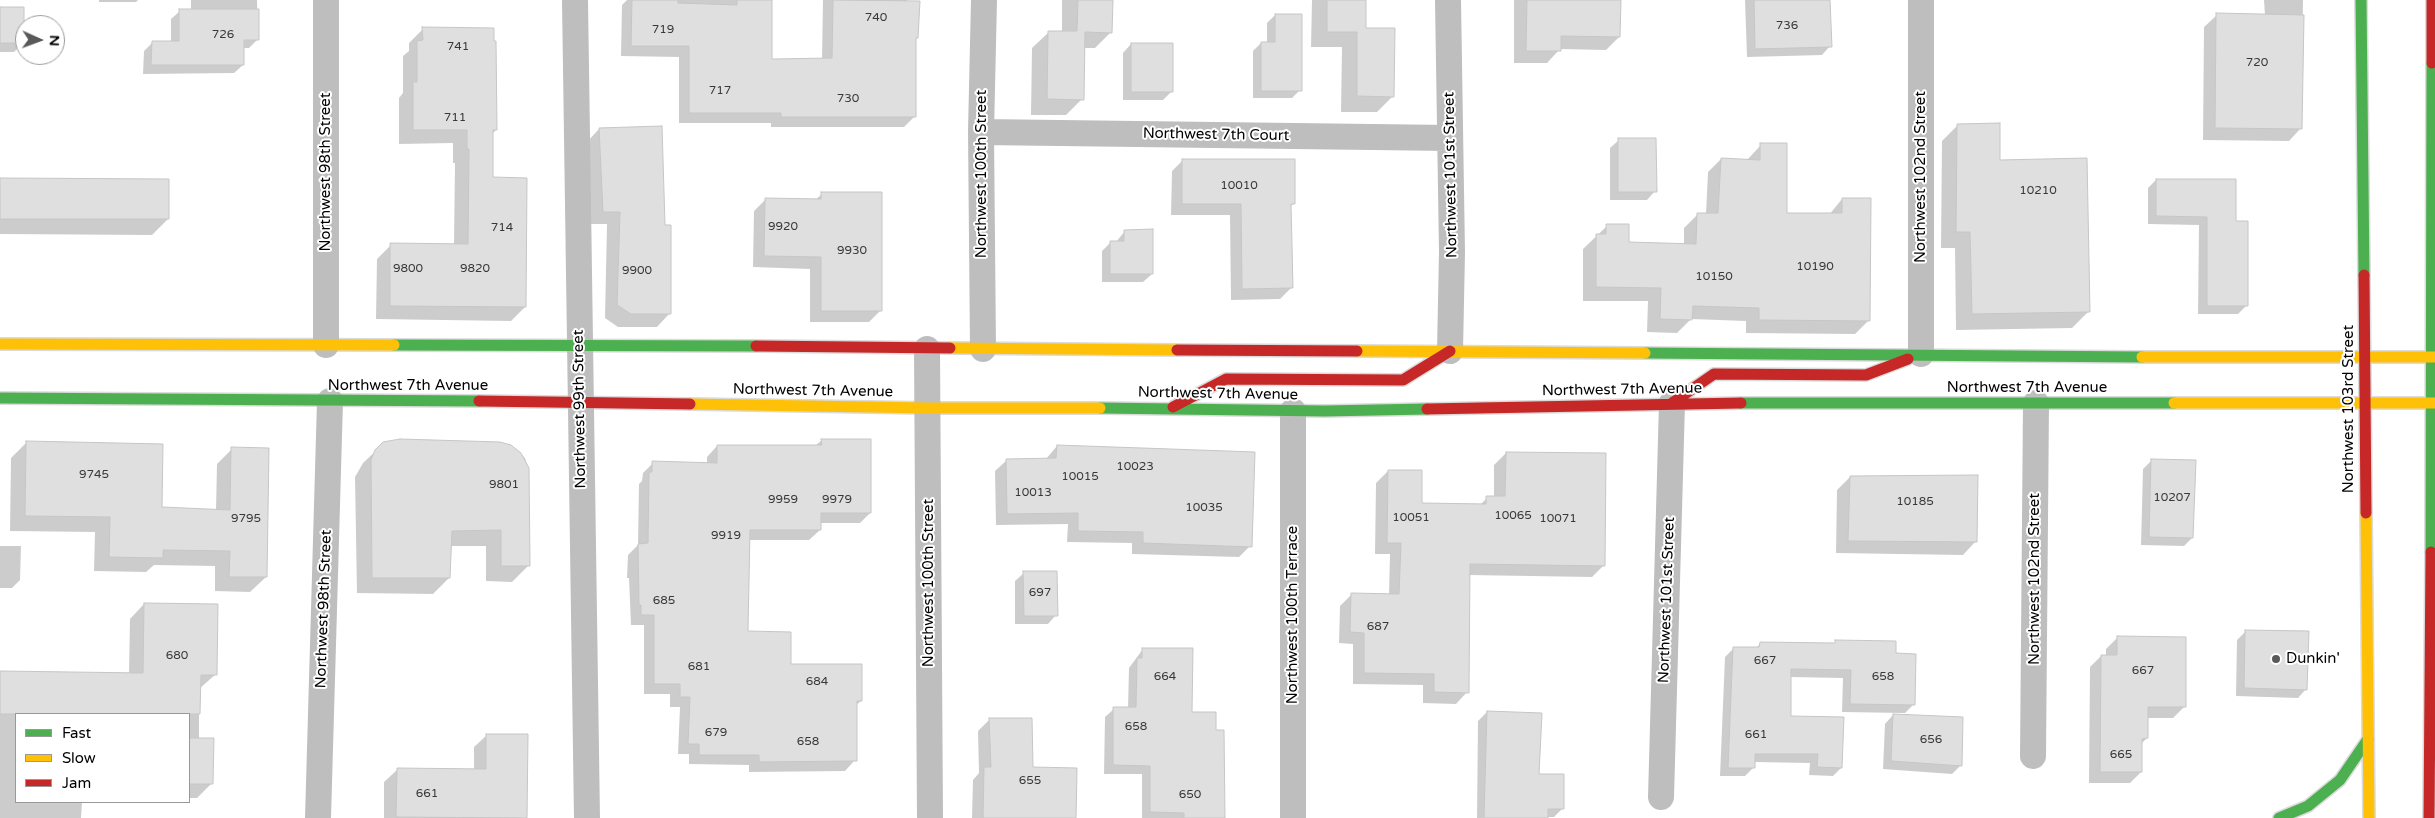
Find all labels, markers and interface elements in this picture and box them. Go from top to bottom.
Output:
house number: 740 [865,11,887,25]
north arrow [15,15,65,65]
house number: 736 [1776,19,1798,33]
house number: 719 [652,23,674,37]
house number: 726 [212,28,234,42]
text: N [46,35,63,46]
house number: 741 [447,40,469,54]
house number: 720 [2246,56,2268,70]
house number: 717 [709,84,731,98]
street label: Northwest 100th Street [973,90,991,258]
street label: Northwest 102nd Street [1912,91,1930,263]
house number: 730 [837,92,859,106]
street label: Northwest 101st Street [1441,92,1461,258]
street label: Northwest 98th Street [317,93,335,251]
house number: 711 [444,111,466,125]
street label: Northwest 7th Court [1143,125,1289,145]
house number: 10010 [1220,179,1258,193]
house number: 10210 [2019,184,2057,198]
house number: 9920 [768,220,798,234]
house number: 714 [491,221,513,235]
house number: 9930 [837,244,867,258]
house number: 10190 [1796,260,1834,274]
house number: 9800 [393,262,423,276]
house number: 9820 [460,262,490,276]
house number: 9900 [622,264,652,278]
house number: 10150 [1695,270,1733,284]
street label: Northwest 103rd Street [2340,325,2358,493]
street label: Northwest 99th Street [570,329,590,489]
street label: Northwest 7th Avenue [328,377,488,395]
street label: Northwest 7th Avenue [1947,379,2107,397]
street label: Northwest 7th Avenue [1542,380,1702,400]
street label: Northwest 7th Avenue [733,381,893,401]
street label: Northwest 7th Avenue [1138,384,1298,404]
house number: 10023 [1116,460,1154,474]
house number: 9745 [79,468,109,482]
house number: 10015 [1061,470,1099,484]
house number: 9801 [489,478,519,492]
house number: 10013 [1014,486,1052,500]
house number: 10207 [2153,491,2191,505]
house number: 9959 [768,493,798,507]
house number: 9979 [822,493,852,507]
street label: Northwest 102nd Street [2026,493,2044,665]
house number: 10185 [1896,495,1934,509]
street label: Northwest 100th Street [920,499,938,667]
house number: 10035 [1185,501,1223,515]
house number: 10065 [1494,509,1532,523]
house number: 10051 [1392,511,1430,525]
house number: 9795 [231,512,261,526]
house number: 10071 [1539,512,1577,526]
street label: Northwest 101st Street [1655,517,1679,683]
street label: Northwest 100th Terrace [1284,526,1302,704]
street label: Northwest 98th Street [312,529,336,689]
house number: 9919 [711,529,741,543]
house number: 697 [1029,586,1051,600]
house number: 685 [653,594,675,608]
house number: 687 [1367,620,1389,634]
house number: 680 [166,649,188,663]
place label: Dunkin' [2286,650,2340,668]
marker: Dunkin' [2270,653,2282,665]
house number: 667 [1754,654,1776,668]
house number: 681 [688,660,710,674]
house number: 667 [2132,664,2154,678]
house number: 664 [1154,670,1176,684]
house number: 658 [1872,670,1894,684]
house number: 684 [806,675,828,689]
legend [15,713,190,803]
house number: 658 [1125,720,1147,734]
text: Fast [62,724,91,742]
house number: 679 [705,726,727,740]
house number: 661 [1745,728,1767,742]
house number: 656 [1920,733,1942,747]
house number: 658 [797,735,819,749]
house number: 665 [2110,748,2132,762]
text: Slow [62,749,96,767]
text: Jam [62,774,91,792]
house number: 655 [1019,774,1041,788]
house number: 661 [416,787,438,801]
house number: 650 [1179,788,1201,802]

